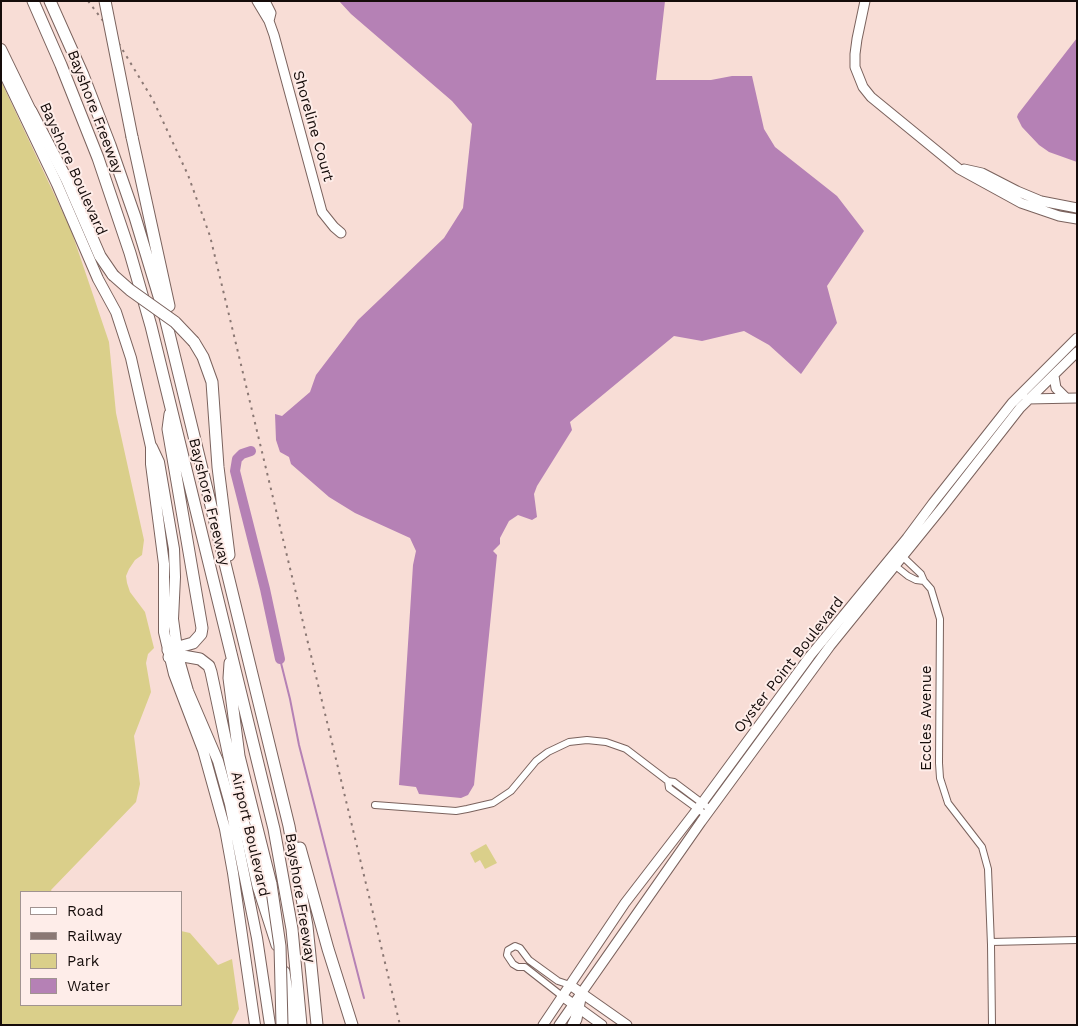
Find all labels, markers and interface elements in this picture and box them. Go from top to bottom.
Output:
street label: Bayshore Freeway [63,48,127,176]
street label: Shoreline Court [289,68,337,184]
street label: Bayshore Boulevard [36,100,110,238]
street label: Bayshore Freeway [184,436,234,568]
street label: Oyster Point Boulevard [730,593,848,737]
street label: Eccles Avenue [918,665,936,771]
street label: Airport Boulevard [227,770,273,898]
street label: Bayshore Freeway [281,832,319,964]
legend [20,891,182,1006]
text: Road [67,902,104,920]
text: Railway [67,927,122,945]
text: Park [67,952,99,970]
text: Water [67,977,110,995]

